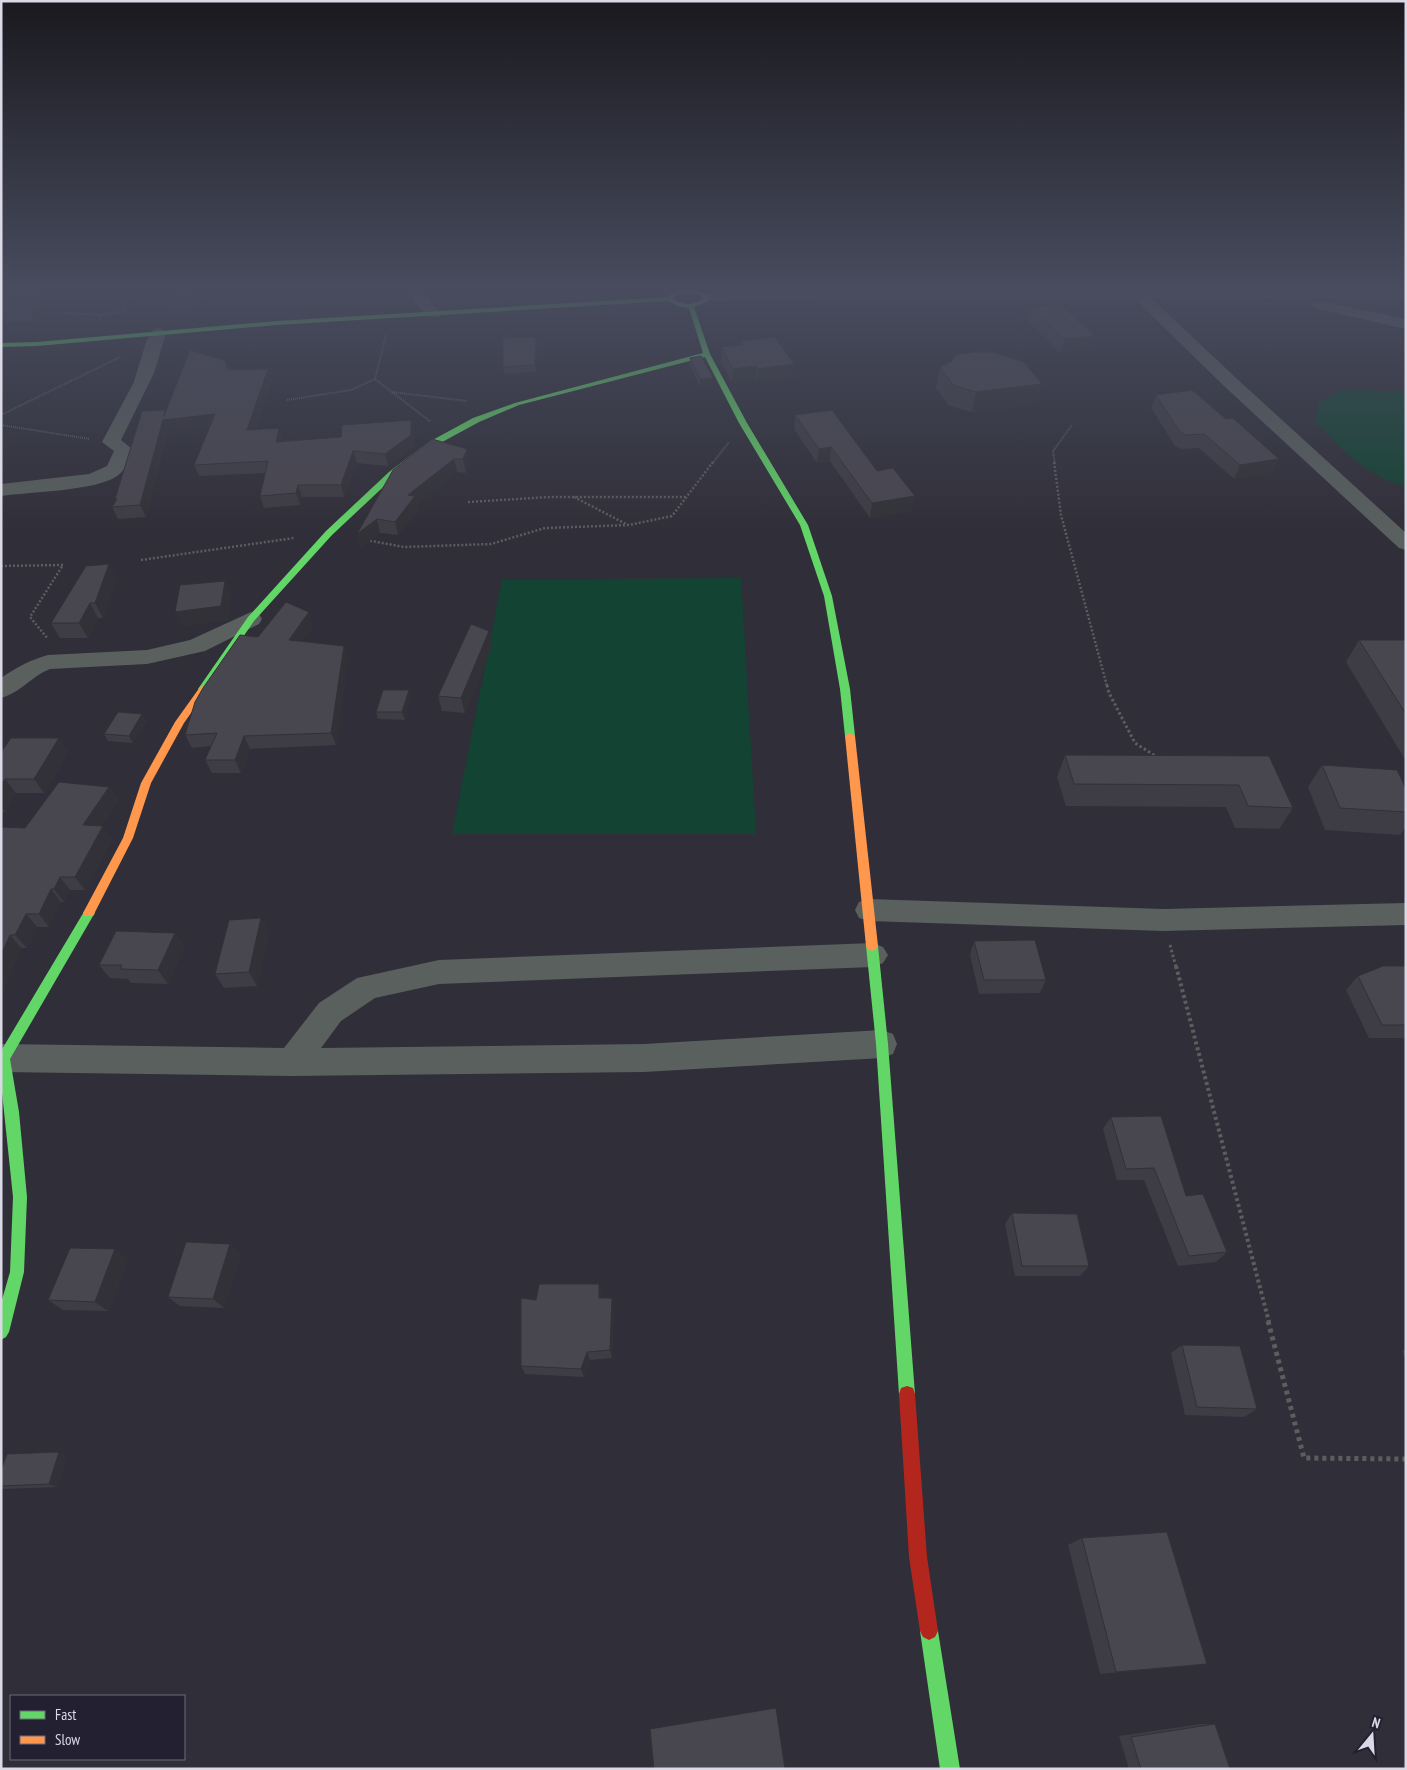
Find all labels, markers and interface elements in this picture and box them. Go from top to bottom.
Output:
legend [10,1695,185,1760]
text: Fast [55,1705,76,1724]
north arrow [1347,1710,1397,1760]
text: N [1370,1713,1382,1732]
text: Slow [55,1730,80,1749]

